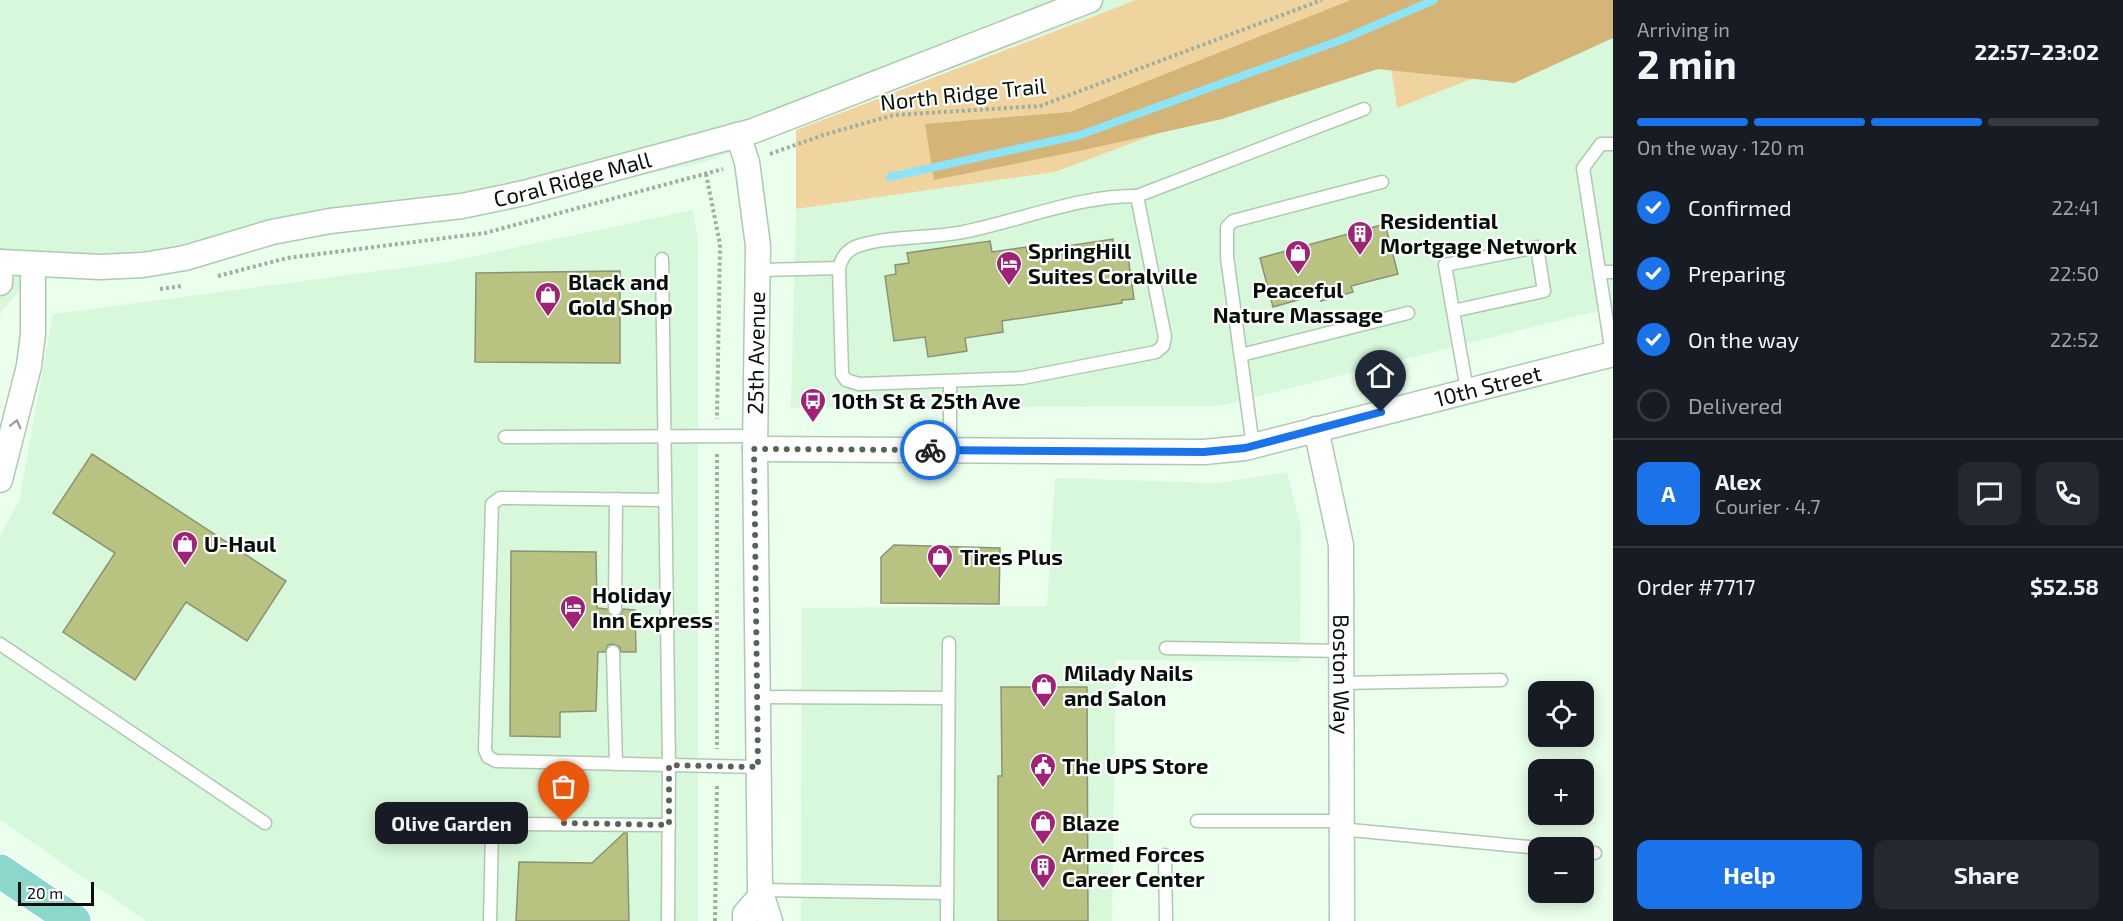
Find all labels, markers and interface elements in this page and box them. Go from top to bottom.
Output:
text: Arriving in [1637,17,1730,41]
text: 22:57–23:02 [1975,38,2099,64]
text: 2 min [1637,40,1737,87]
street label: North Ridge Trail [879,71,1048,115]
text: On the way · 120 m [1637,135,1805,159]
street label: Coral Ridge Mall [491,145,654,211]
icon: check [1637,191,1670,224]
text: Confirmed [1688,194,1792,220]
text: 22:41 [2052,195,2099,219]
place label: Residential Mortgage Network [1380,207,1578,258]
building icon: Residential Mortgage Network [1345,219,1375,257]
place label: SpringHill Suites Coralville [1028,237,1198,288]
shop icon: Peaceful Nature Massage [1283,238,1313,276]
hotel icon: SpringHill Suites Coralville [994,249,1024,287]
icon: check [1637,257,1670,290]
text: Preparing [1688,260,1786,286]
text: 22:50 [2049,261,2099,285]
place label: Black and Gold Shop [568,268,673,319]
place label: Peaceful Nature Massage [1213,276,1383,327]
shop icon: Black and Gold Shop [533,280,563,318]
street label: 25th Avenue [741,291,769,415]
icon: check [1637,323,1670,356]
text: On the way [1688,326,1799,352]
text: 22:52 [2050,327,2099,351]
pin [1355,350,1406,412]
icon: home [1364,359,1397,392]
street label: 10th Street [1432,359,1544,411]
bus stop icon: 10th St & 25th Ave [798,386,828,424]
place label: 10th St & 25th Ave [832,387,1021,413]
text: Delivered [1688,392,1783,418]
one-way arrow [8,419,21,429]
courier [900,420,960,480]
icon: bike [914,434,947,467]
button: chat [1958,462,2021,525]
button: phone [2036,462,2099,525]
text: Alex [1715,468,1761,494]
text: A [1661,480,1676,506]
text: Courier · 4.7 [1715,494,1821,518]
shop icon: U-Haul [170,529,200,567]
place label: U-Haul [204,530,277,556]
shop icon: Tires Plus [925,542,955,580]
place label: Tires Plus [960,543,1063,569]
text: Order #7717 [1637,573,1756,599]
text: $52.58 [2030,573,2099,599]
place label: Holiday Inn Express [592,581,713,632]
hotel icon: Holiday Inn Express [558,593,588,631]
street label: Boston Way [1329,614,1356,735]
place label: Milady Nails and Salon [1064,659,1193,710]
shop icon: Milady Nails and Salon [1029,671,1059,709]
map controls [1528,681,1594,903]
button: locate [1528,681,1594,747]
public building icon: The UPS Store [1028,751,1058,789]
place label: The UPS Store [1062,752,1208,778]
button: + [1528,759,1594,825]
pin [538,761,589,823]
icon: bag [547,770,580,803]
callout: Olive Garden [375,802,528,844]
shop icon: Blaze [1028,808,1058,846]
place label: Blaze [1062,809,1120,835]
text: Olive Garden [391,811,512,835]
button: − [1528,837,1594,903]
place label: Armed Forces Career Center [1062,840,1205,891]
button: Help [1637,840,1862,909]
button: Share [1874,840,2099,909]
building icon: Armed Forces Career Center [1028,852,1058,890]
scale bar [18,879,94,906]
text: 20 m [27,883,63,902]

